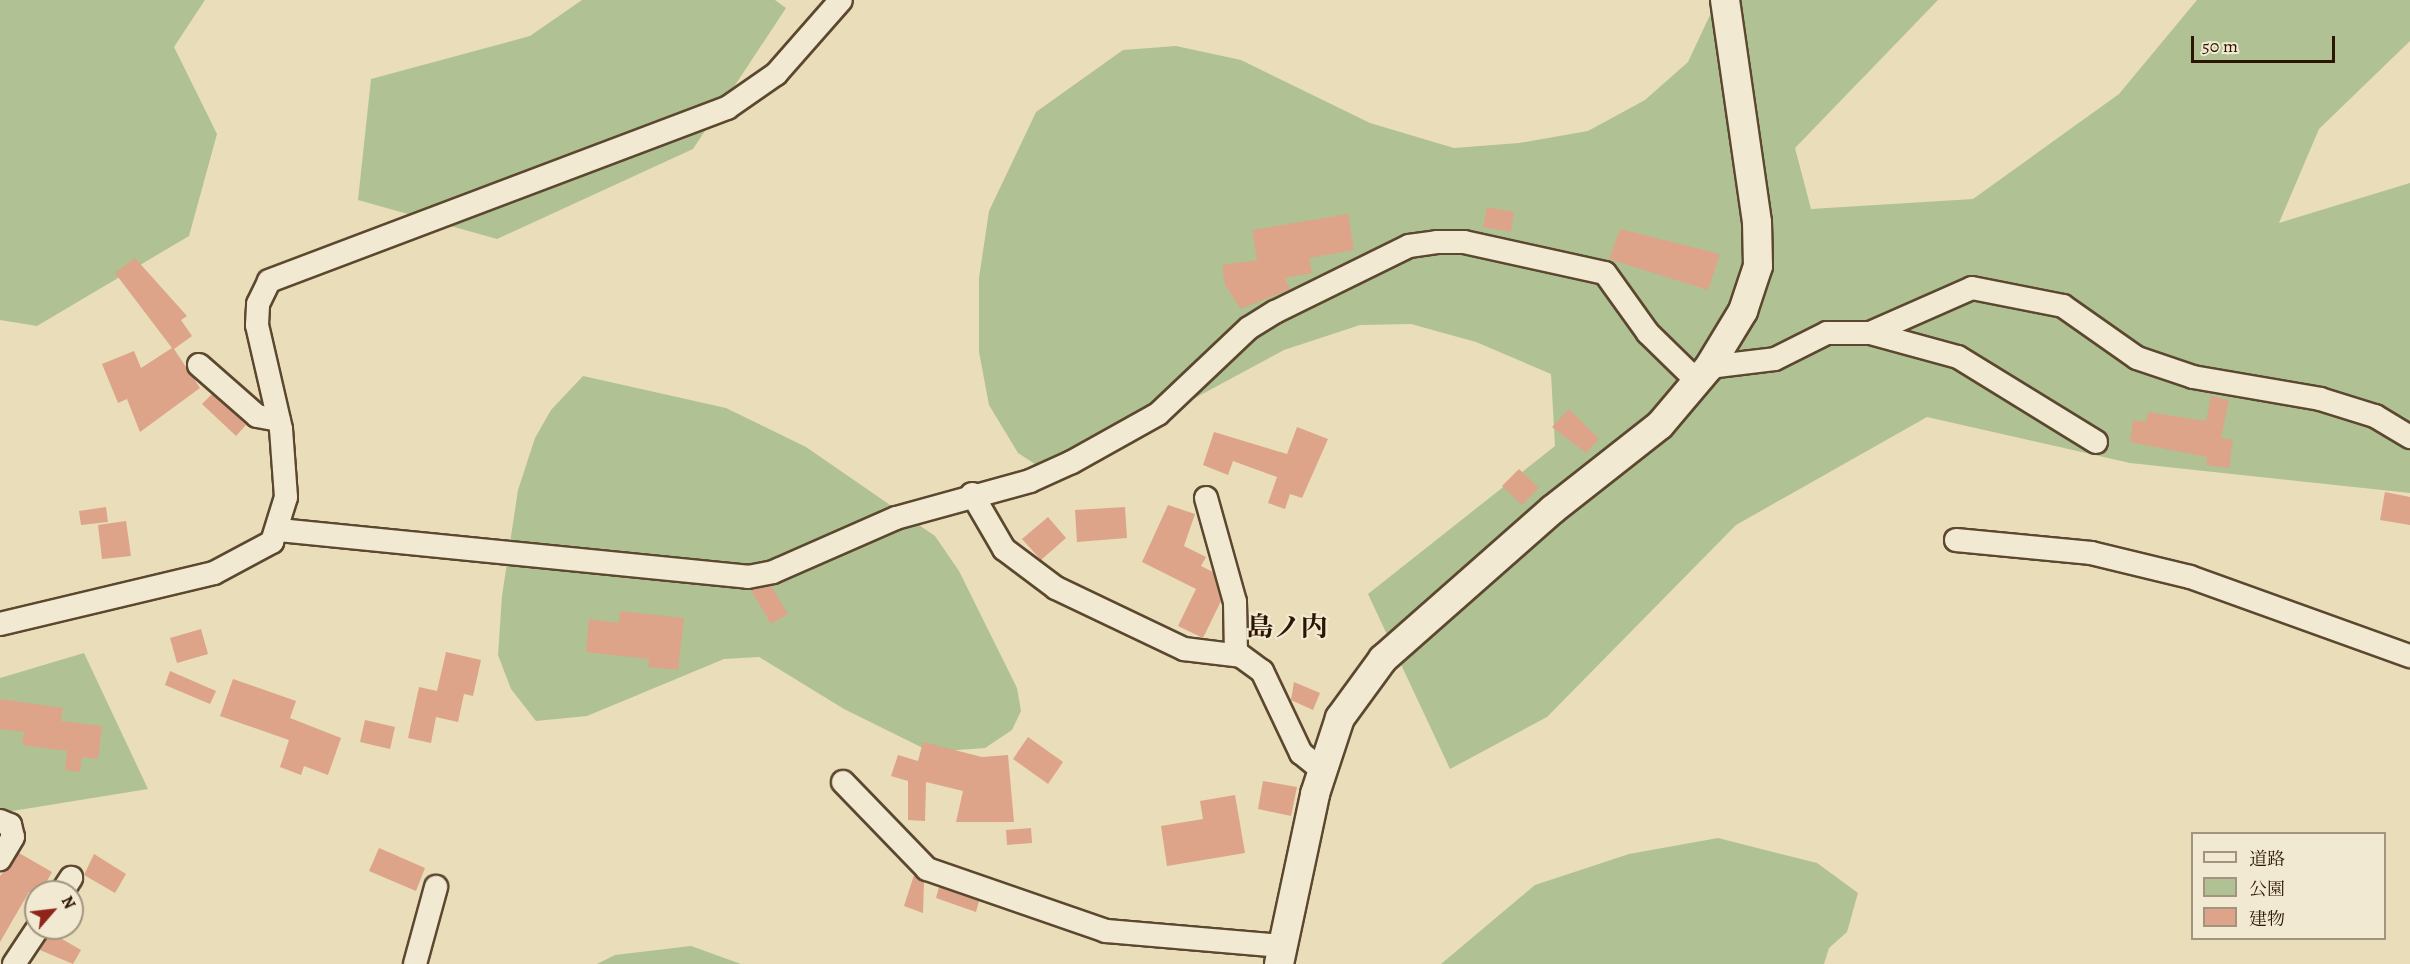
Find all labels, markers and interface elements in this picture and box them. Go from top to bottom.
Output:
scale bar [2194,24,2338,62]
text: 50 m [2202,34,2238,58]
district label: 島ノ内 [1247,612,1327,644]
legend [2191,832,2386,940]
text: 道路 [2249,847,2285,871]
text: 公園 [2249,877,2285,901]
north arrow [24,880,84,940]
text: N [56,892,81,913]
text: 建物 [2249,907,2285,931]

